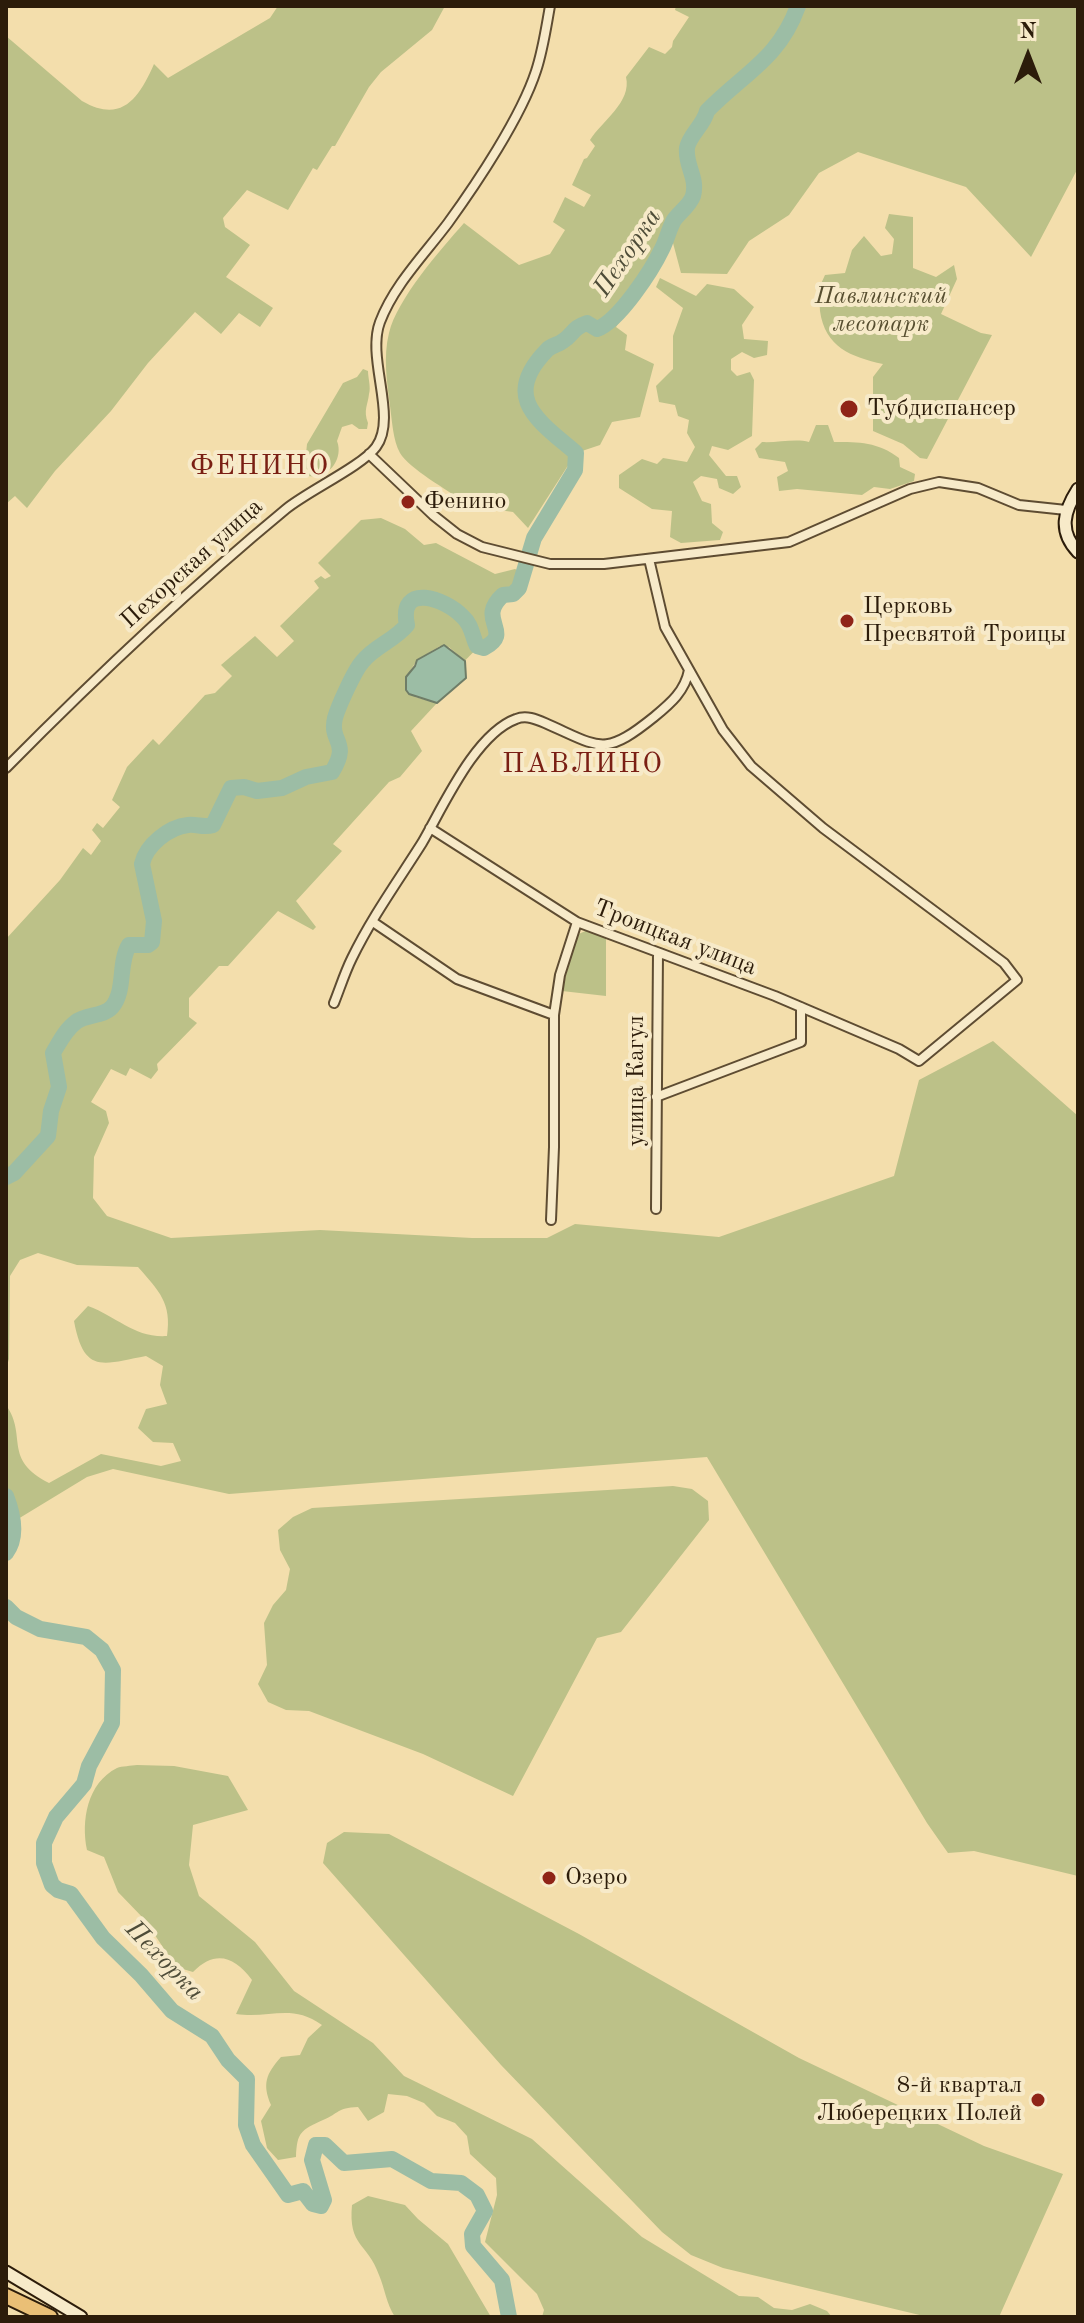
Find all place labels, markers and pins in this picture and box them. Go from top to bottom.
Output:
place label: Тубдиспансер [867,395,1016,423]
marker: Тубдиспансер [838,398,860,420]
place label: Фенино [424,488,506,516]
marker: Фенино [399,493,417,511]
place label: Церковь Пресвятой Троицы [863,593,1066,649]
marker: Церковь Пресвятой Троицы [838,612,856,630]
place label: Озеро [565,1864,628,1892]
marker: Озеро [540,1869,558,1887]
place label: 8-й квартал Люберецких Полей [817,2072,1022,2128]
marker: 8-й квартал Люберецких Полей [1029,2091,1047,2109]

